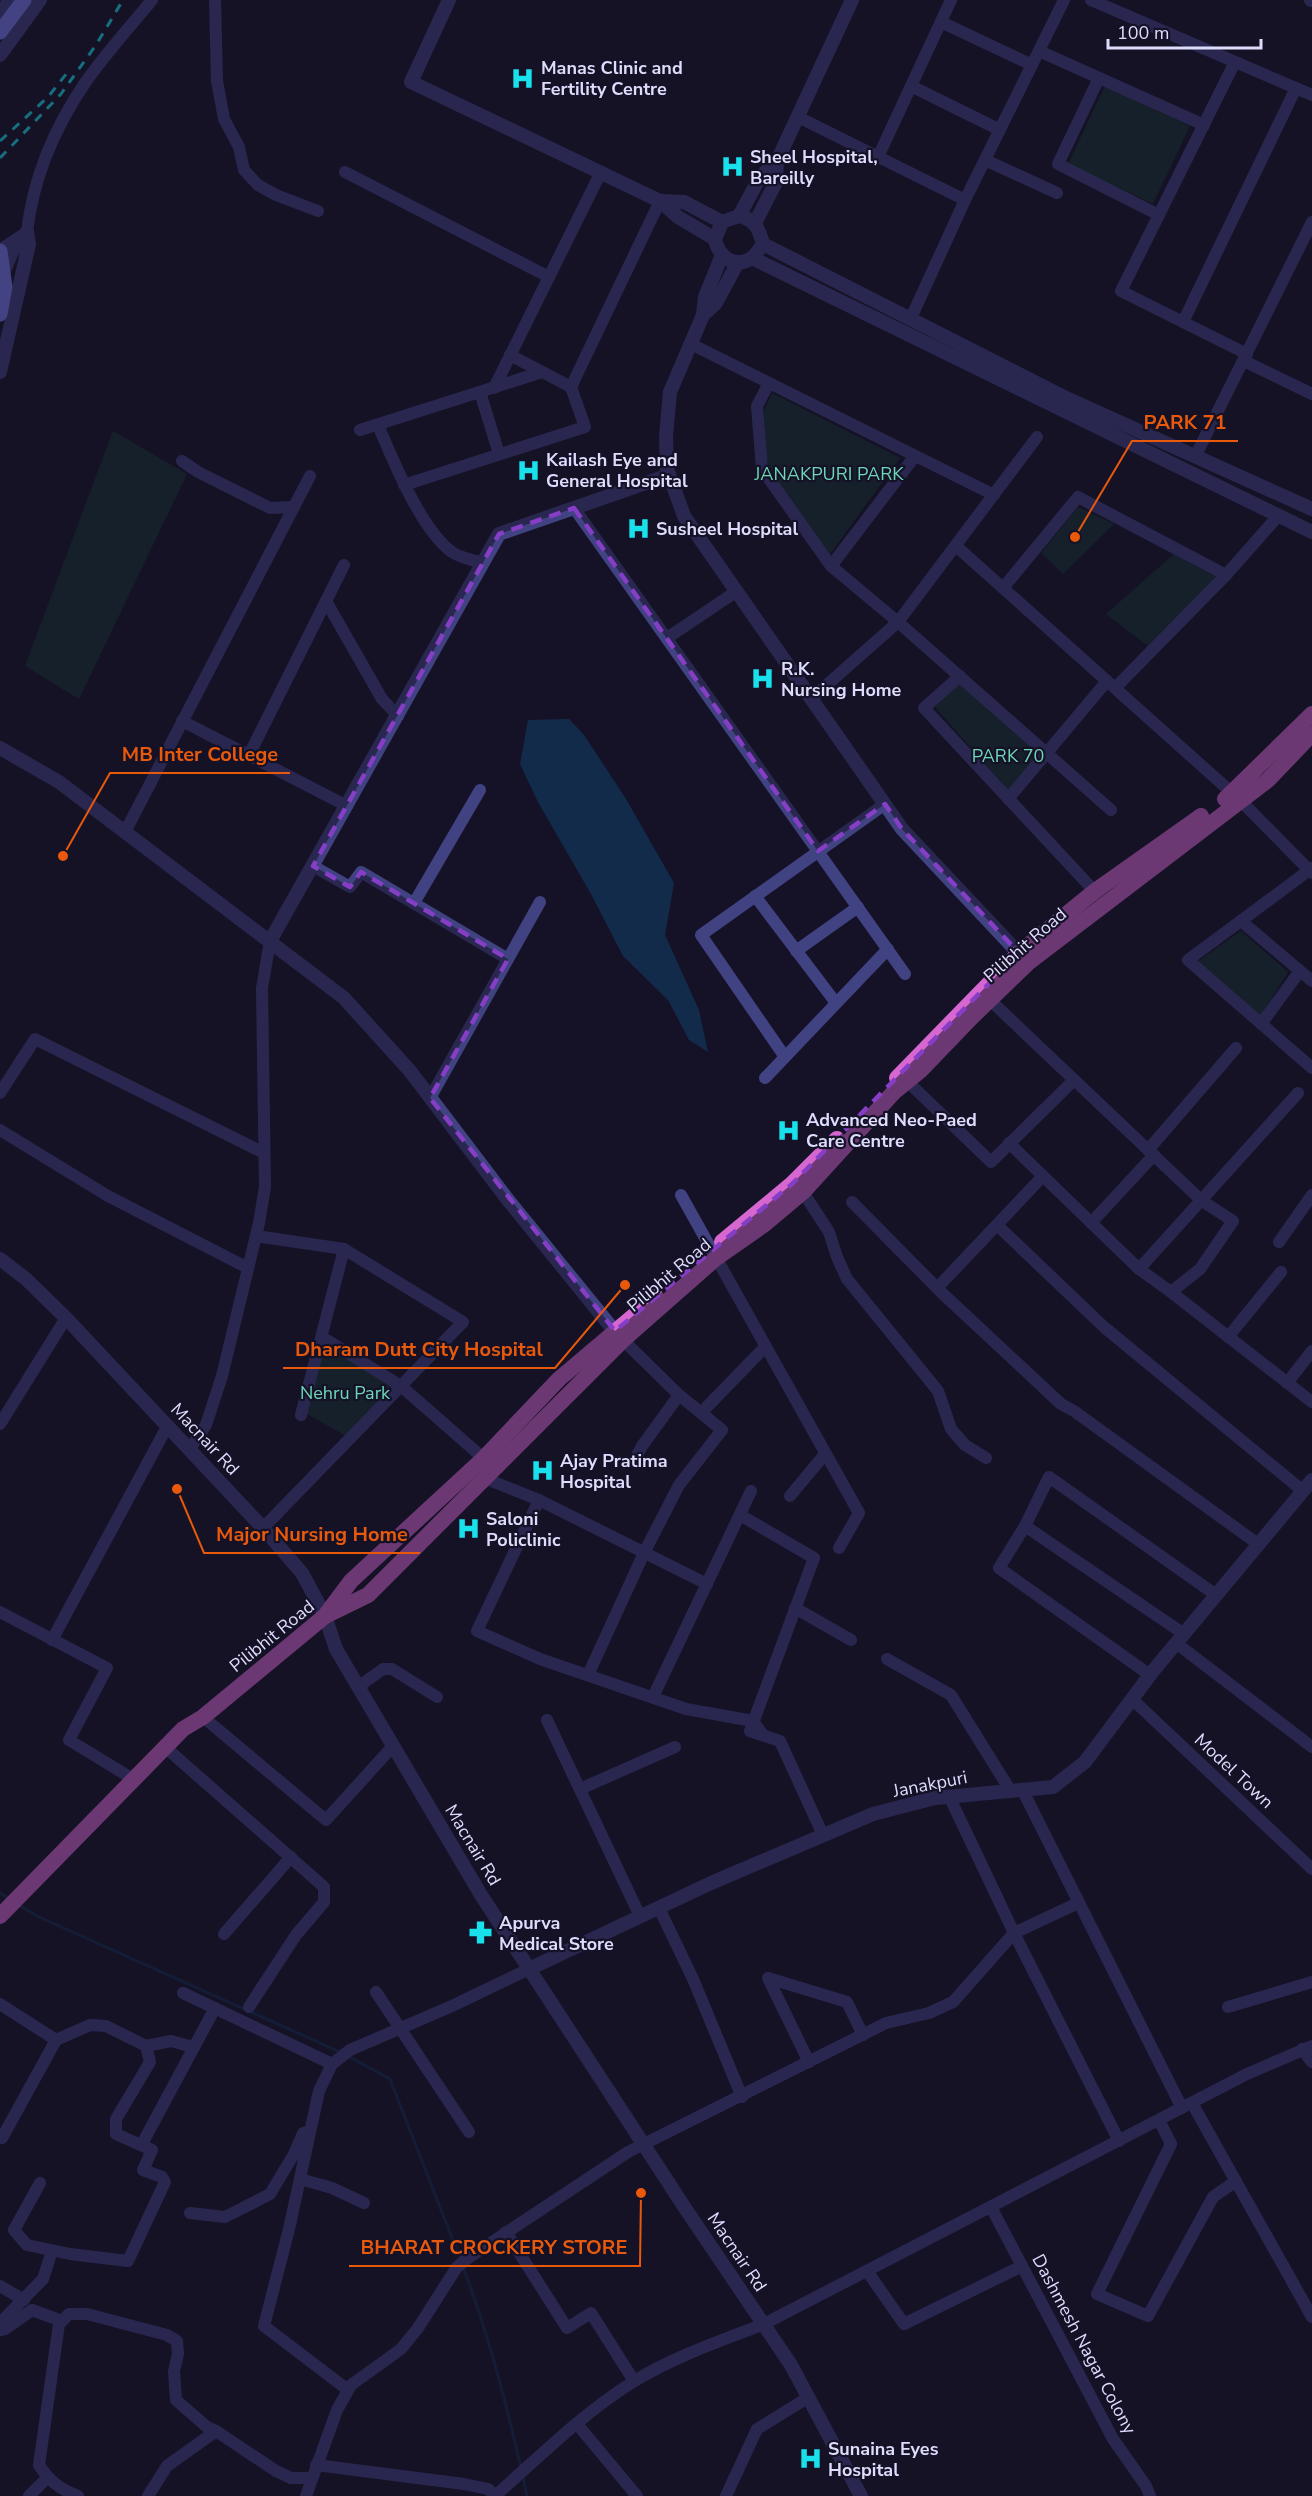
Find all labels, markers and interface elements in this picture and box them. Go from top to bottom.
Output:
scale bar [1108,12,1261,50]
text: 100 m [1117,21,1169,45]
place label: Manas Clinic and Fertility Centre [541,56,683,101]
hospital icon: Manas Clinic and Fertility Centre [510,65,536,91]
place label: Sheel Hospital, Bareilly [750,145,878,190]
hospital icon: Sheel Hospital, Bareilly [719,154,745,180]
callout: PARK 71 [1132,403,1238,441]
text: PARK 71 [1144,409,1226,436]
place label: Kailash Eye and General Hospital [546,448,688,493]
hospital icon: Kailash Eye and General Hospital [515,457,541,483]
park label: JANAKPURI PARK [754,462,904,486]
hospital icon: Susheel Hospital [625,516,651,542]
place label: Susheel Hospital [656,517,798,541]
place label: R.K. Nursing Home [781,657,902,702]
hospital icon: R.K. Nursing Home [750,666,776,692]
callout: MB Inter College [110,735,290,773]
text: MB Inter College [122,741,278,768]
park label: PARK 70 [972,744,1044,768]
street label: Pilibhit Road [978,902,1072,988]
place label: Advanced Neo-Paed Care Centre [806,1108,977,1153]
hospital icon: Advanced Neo-Paed Care Centre [775,1117,801,1143]
street label: Pilibhit Road [622,1233,716,1317]
callout: Dharam Dutt City Hospital [283,1330,555,1368]
text: Dharam Dutt City Hospital [295,1336,544,1363]
park label: Nehru Park [300,1381,391,1405]
street label: Macnair Rd [165,1398,245,1480]
place label: Ajay Pratima Hospital [560,1449,668,1494]
hospital icon: Ajay Pratima Hospital [529,1458,555,1484]
place label: Saloni Policlinic [486,1507,561,1552]
callout: Major Nursing Home [204,1515,420,1553]
hospital icon: Saloni Policlinic [455,1516,481,1542]
text: Major Nursing Home [216,1521,408,1548]
street label: Pilibhit Road [225,1594,319,1678]
street label: Model Town [1189,1728,1279,1814]
street label: Janakpuri [890,1765,969,1803]
street label: Macnair Rd [439,1800,507,1890]
place label: Apurva Medical Store [499,1911,614,1956]
pharmacy icon: Apurva Medical Store [468,1920,494,1946]
street label: Macnair Rd [702,2208,772,2296]
callout: BHARAT CROCKERY STORE [349,2228,640,2266]
text: BHARAT CROCKERY STORE [361,2234,627,2261]
street label: Dashmesh Nagar Colony [1026,2250,1142,2439]
place label: Sunaina Eyes Hospital [828,2437,939,2482]
hospital icon: Sunaina Eyes Hospital [797,2446,823,2472]

